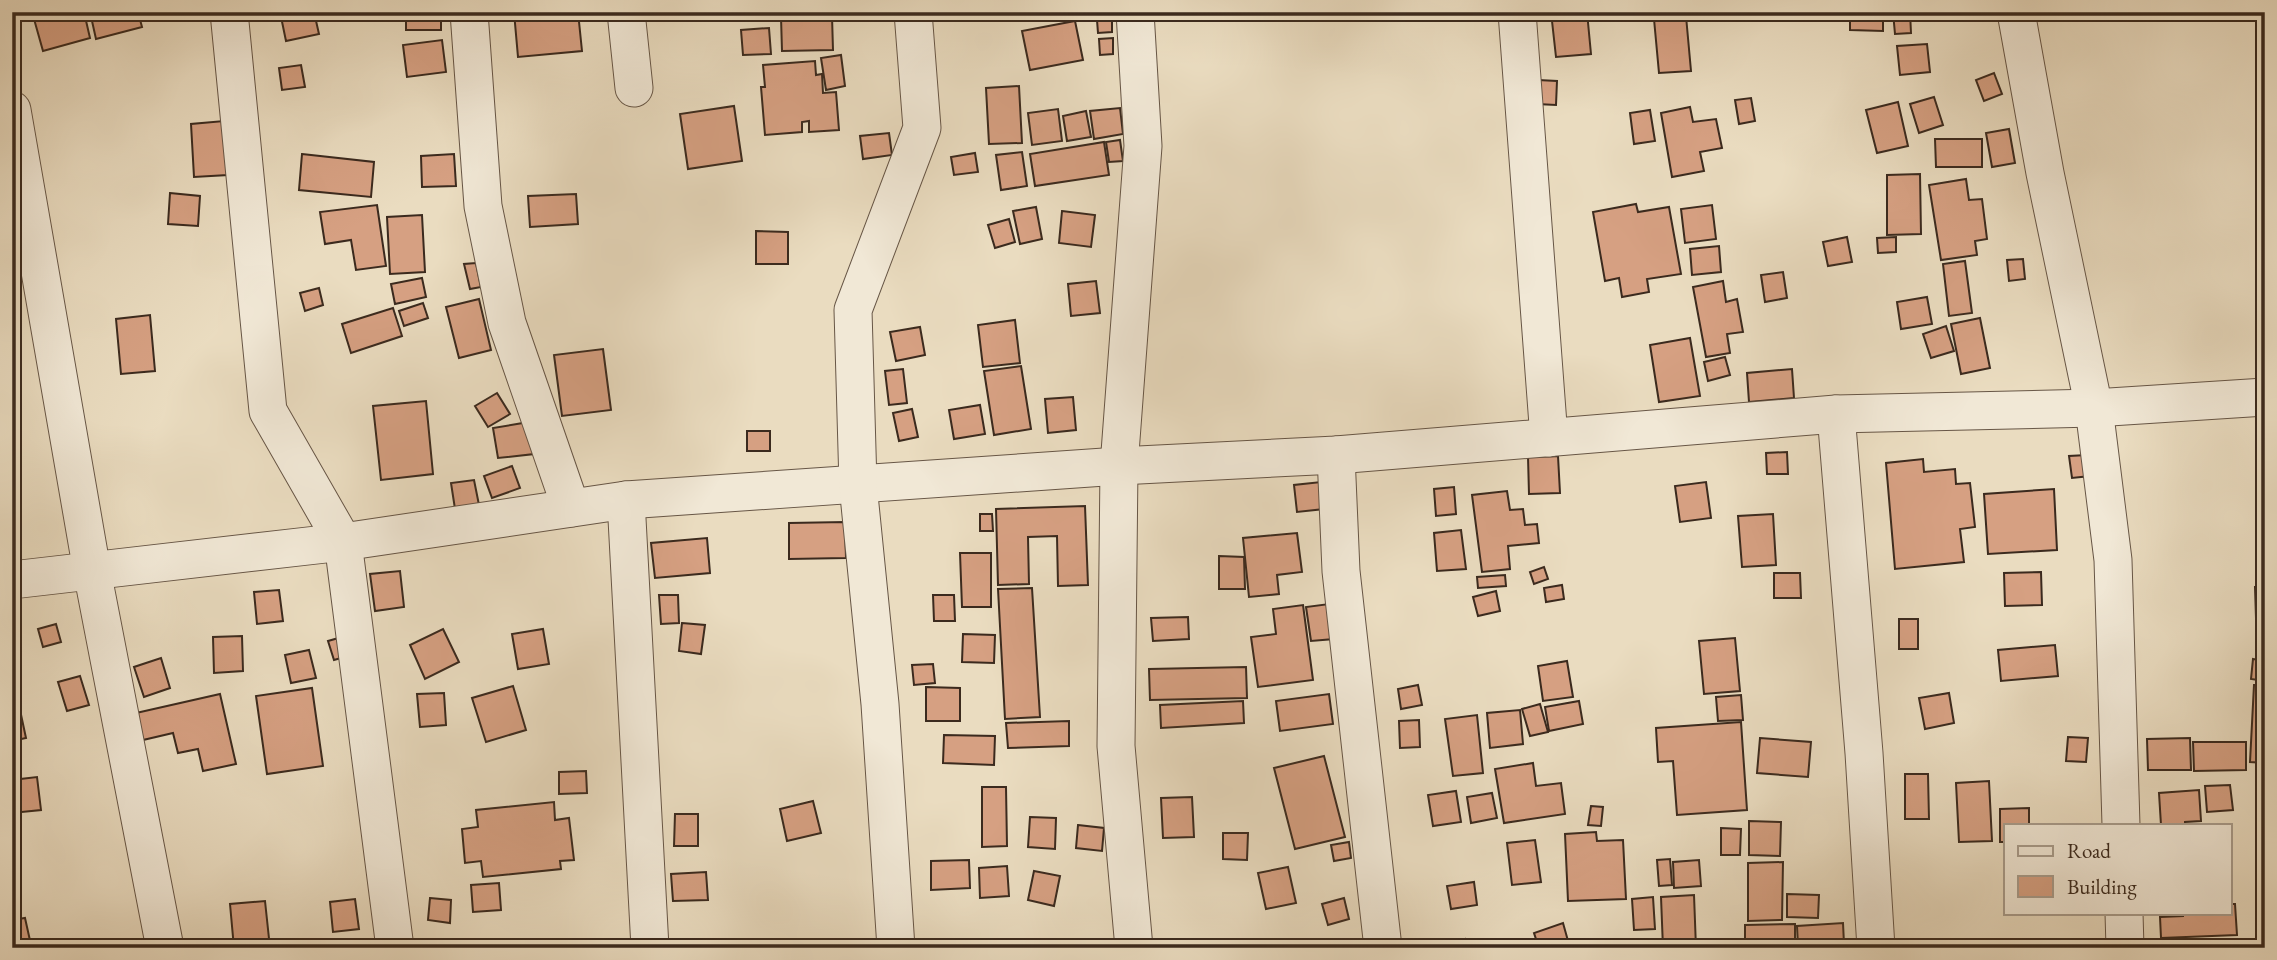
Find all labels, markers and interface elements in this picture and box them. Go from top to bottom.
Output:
legend [2004,824,2232,914]
text: Road [2067,837,2111,864]
text: Building [2067,873,2137,900]

